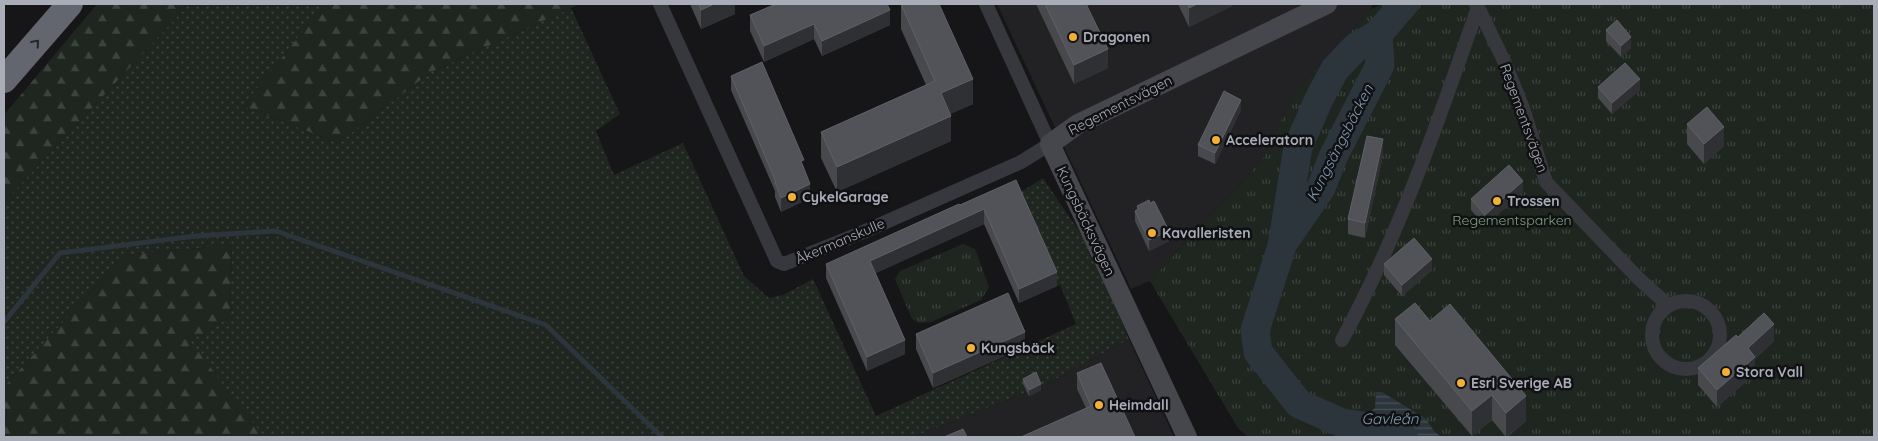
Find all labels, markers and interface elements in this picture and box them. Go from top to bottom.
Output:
place label: Dragonen [1083,28,1150,46]
marker: Dragonen [1067,31,1079,43]
one-way arrow [30,40,39,49]
street label: Regementsvägen [1496,61,1552,175]
street label: Regementsvägen [1065,71,1175,139]
water label: Kungsängsbäcken [1302,81,1377,204]
place label: Acceleratorn [1226,131,1313,149]
marker: Acceleratorn [1210,134,1222,146]
street label: Kungsbäcksvägen [1053,163,1119,279]
place label: CykelGarage [802,188,889,206]
marker: CykelGarage [786,191,798,203]
place label: Trossen [1507,192,1560,210]
marker: Trossen [1491,195,1503,207]
park label: Regementsparken [1452,211,1572,229]
street label: Åkermanskulle [793,214,887,268]
place label: Kavalleristen [1162,224,1251,242]
marker: Kavalleristen [1146,227,1158,239]
place label: Kungsbäck [981,339,1055,357]
marker: Kungsbäck [965,342,977,354]
place label: Stora Vall [1736,363,1803,381]
marker: Stora Vall [1720,366,1732,378]
place label: Esri Sverige AB [1471,374,1572,392]
marker: Esri Sverige AB [1455,377,1467,389]
place label: Heimdall [1109,396,1169,414]
marker: Heimdall [1093,399,1105,411]
water label: Gavleån [1361,409,1419,428]

